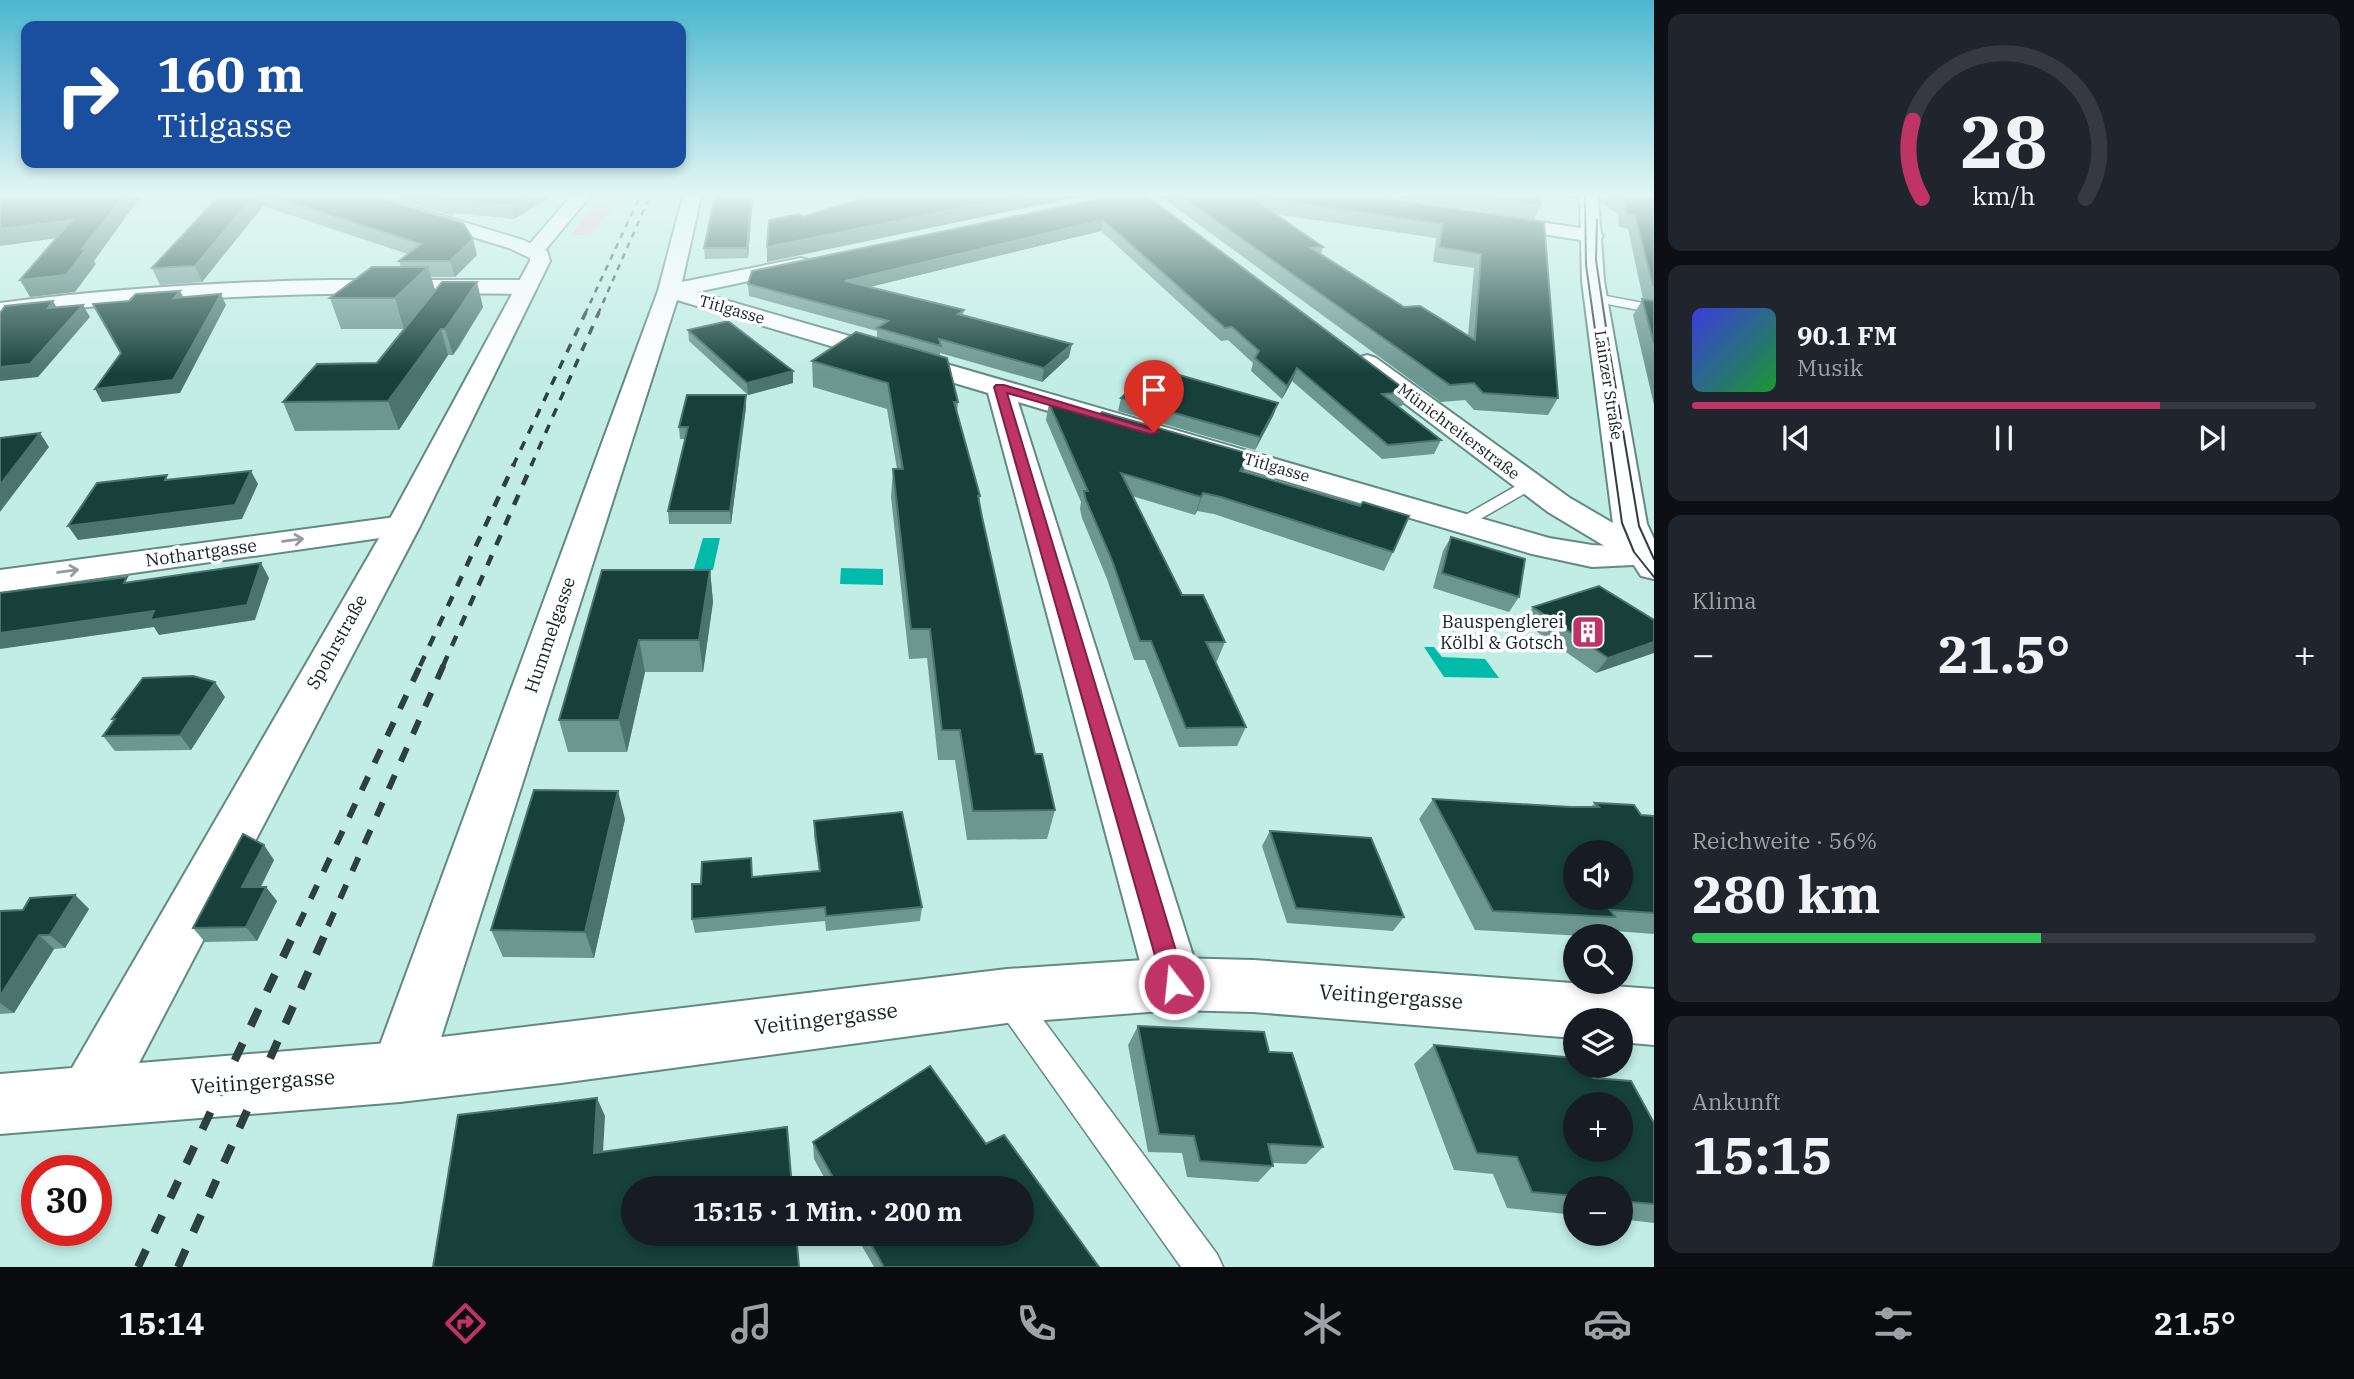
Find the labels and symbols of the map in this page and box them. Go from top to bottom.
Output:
street label: Titlgasse [697,290,767,328]
street label: Lainzer Straße [1590,329,1628,441]
pin [1124,360,1184,432]
street label: Münichreiterstraße [1394,379,1524,483]
street label: Titlgasse [1242,448,1312,486]
street label: Nothartgasse [144,533,258,572]
one-way arrow [281,534,304,547]
one-way arrow [56,565,78,578]
street label: Hummelgasse [519,574,580,696]
street label: Spohrstraße [301,590,372,693]
place label: Bauspenglerei Kölbl & Gotsch [1440,610,1564,654]
building icon: Bauspenglerei Kölbl & Gotsch [1569,613,1607,651]
position arrow [1137,947,1211,1021]
street label: Veitingergasse [1318,977,1464,1015]
street label: Veitingergasse [752,995,899,1041]
street label: Veitingergasse [190,1062,336,1100]
speed limit sign: 30 [21,1155,112,1246]

